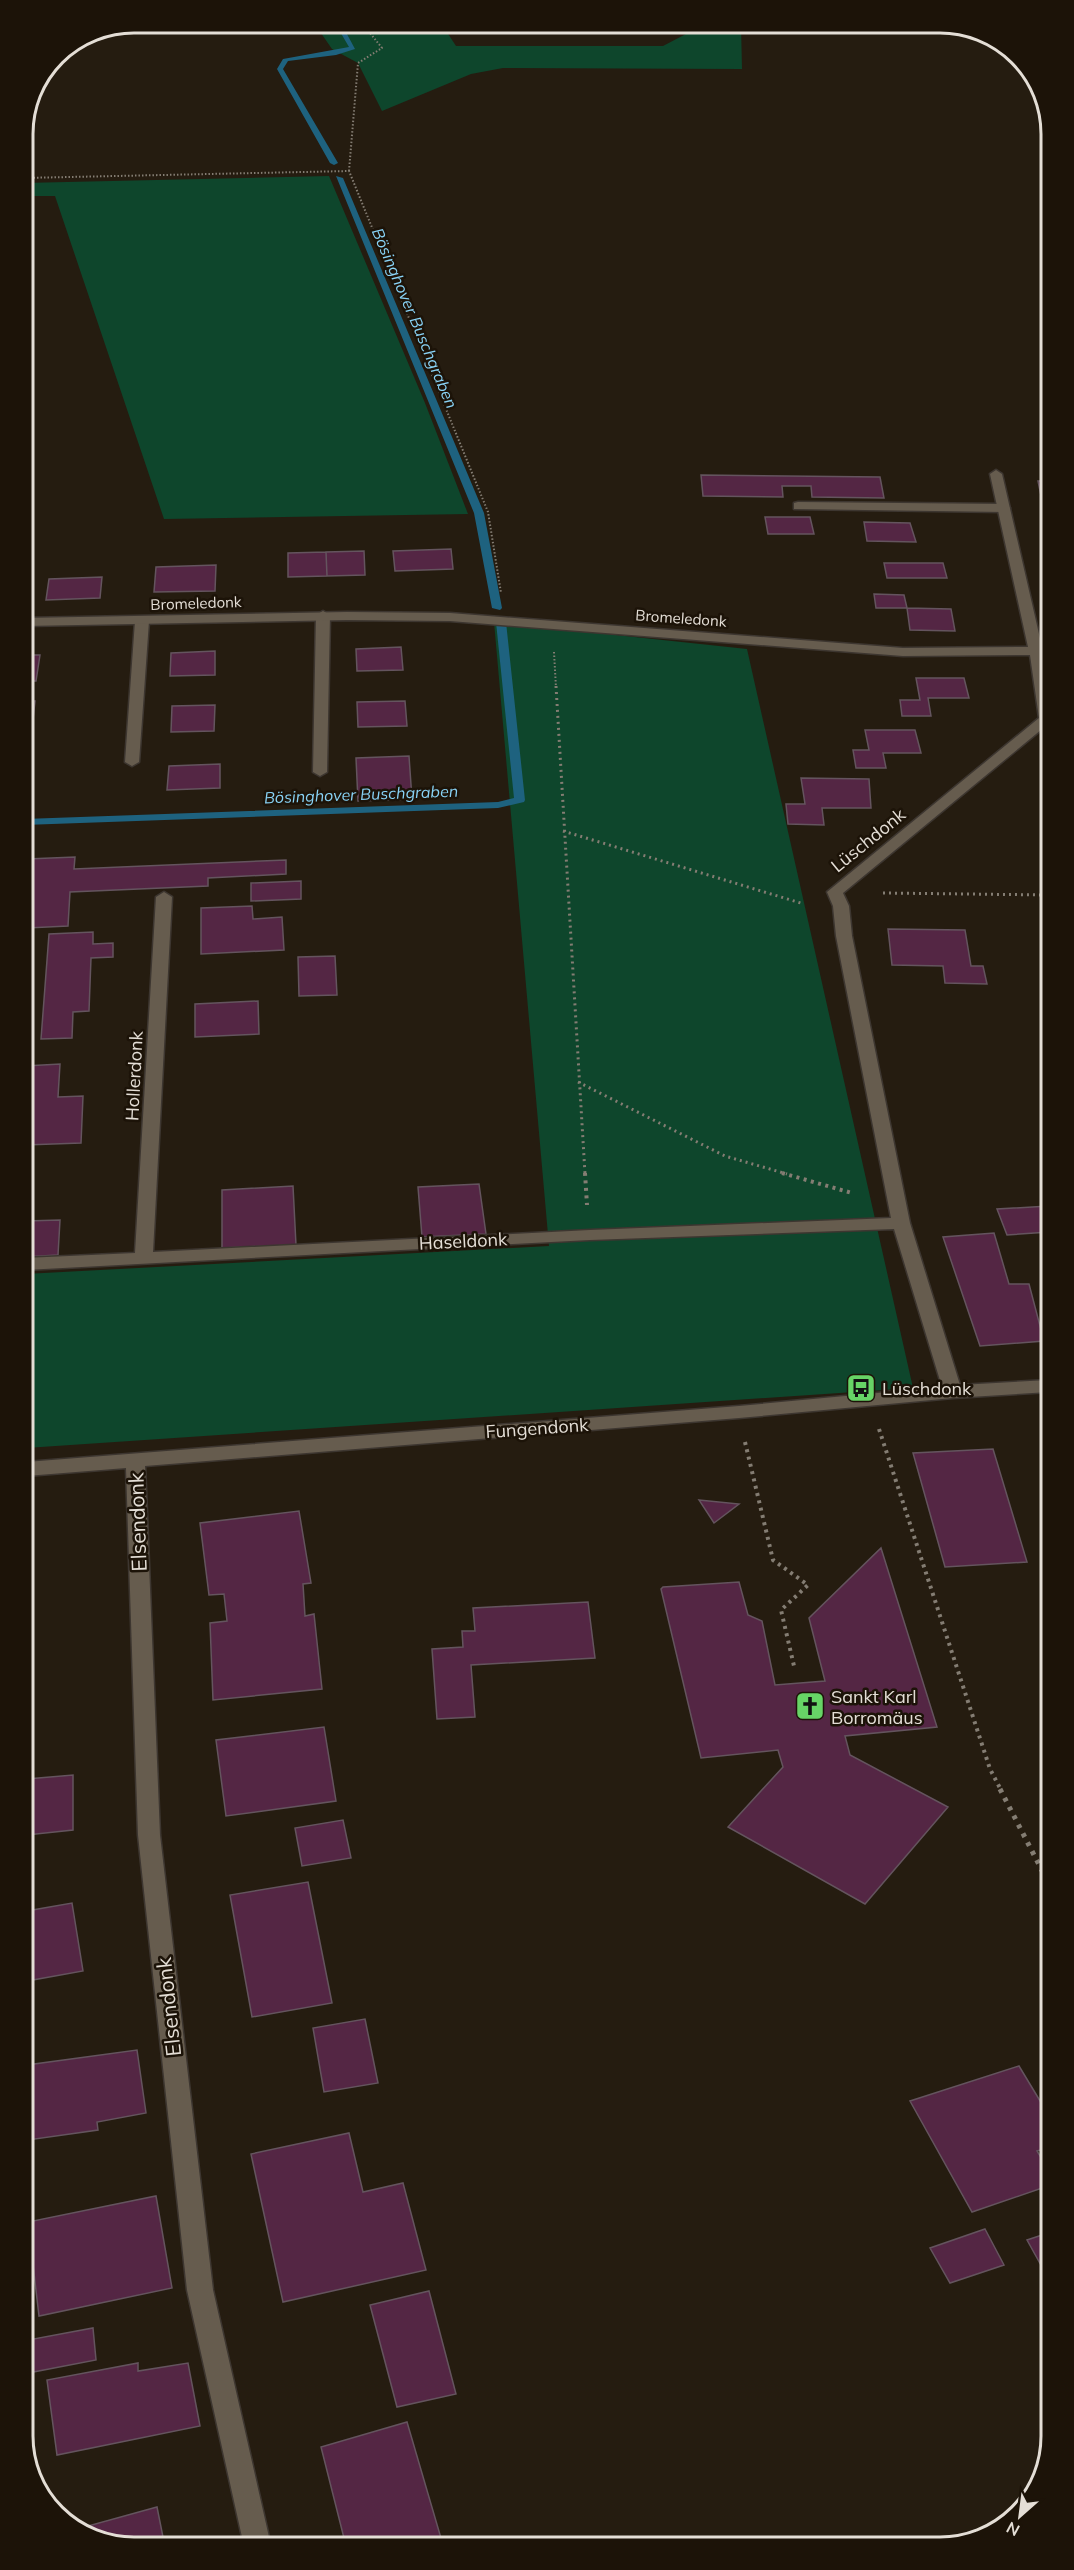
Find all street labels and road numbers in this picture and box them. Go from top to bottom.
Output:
street label: Bromeledonk [150,592,242,614]
street label: Bromeledonk [635,605,727,631]
street label: Lüschdonk [826,803,910,877]
street label: Hollerdonk [120,1030,148,1121]
street label: Haseldonk [418,1227,509,1255]
street label: Fungendonk [485,1413,590,1443]
street label: Elsendonk [122,1472,152,1572]
street label: Elsendonk [150,1956,186,2058]

